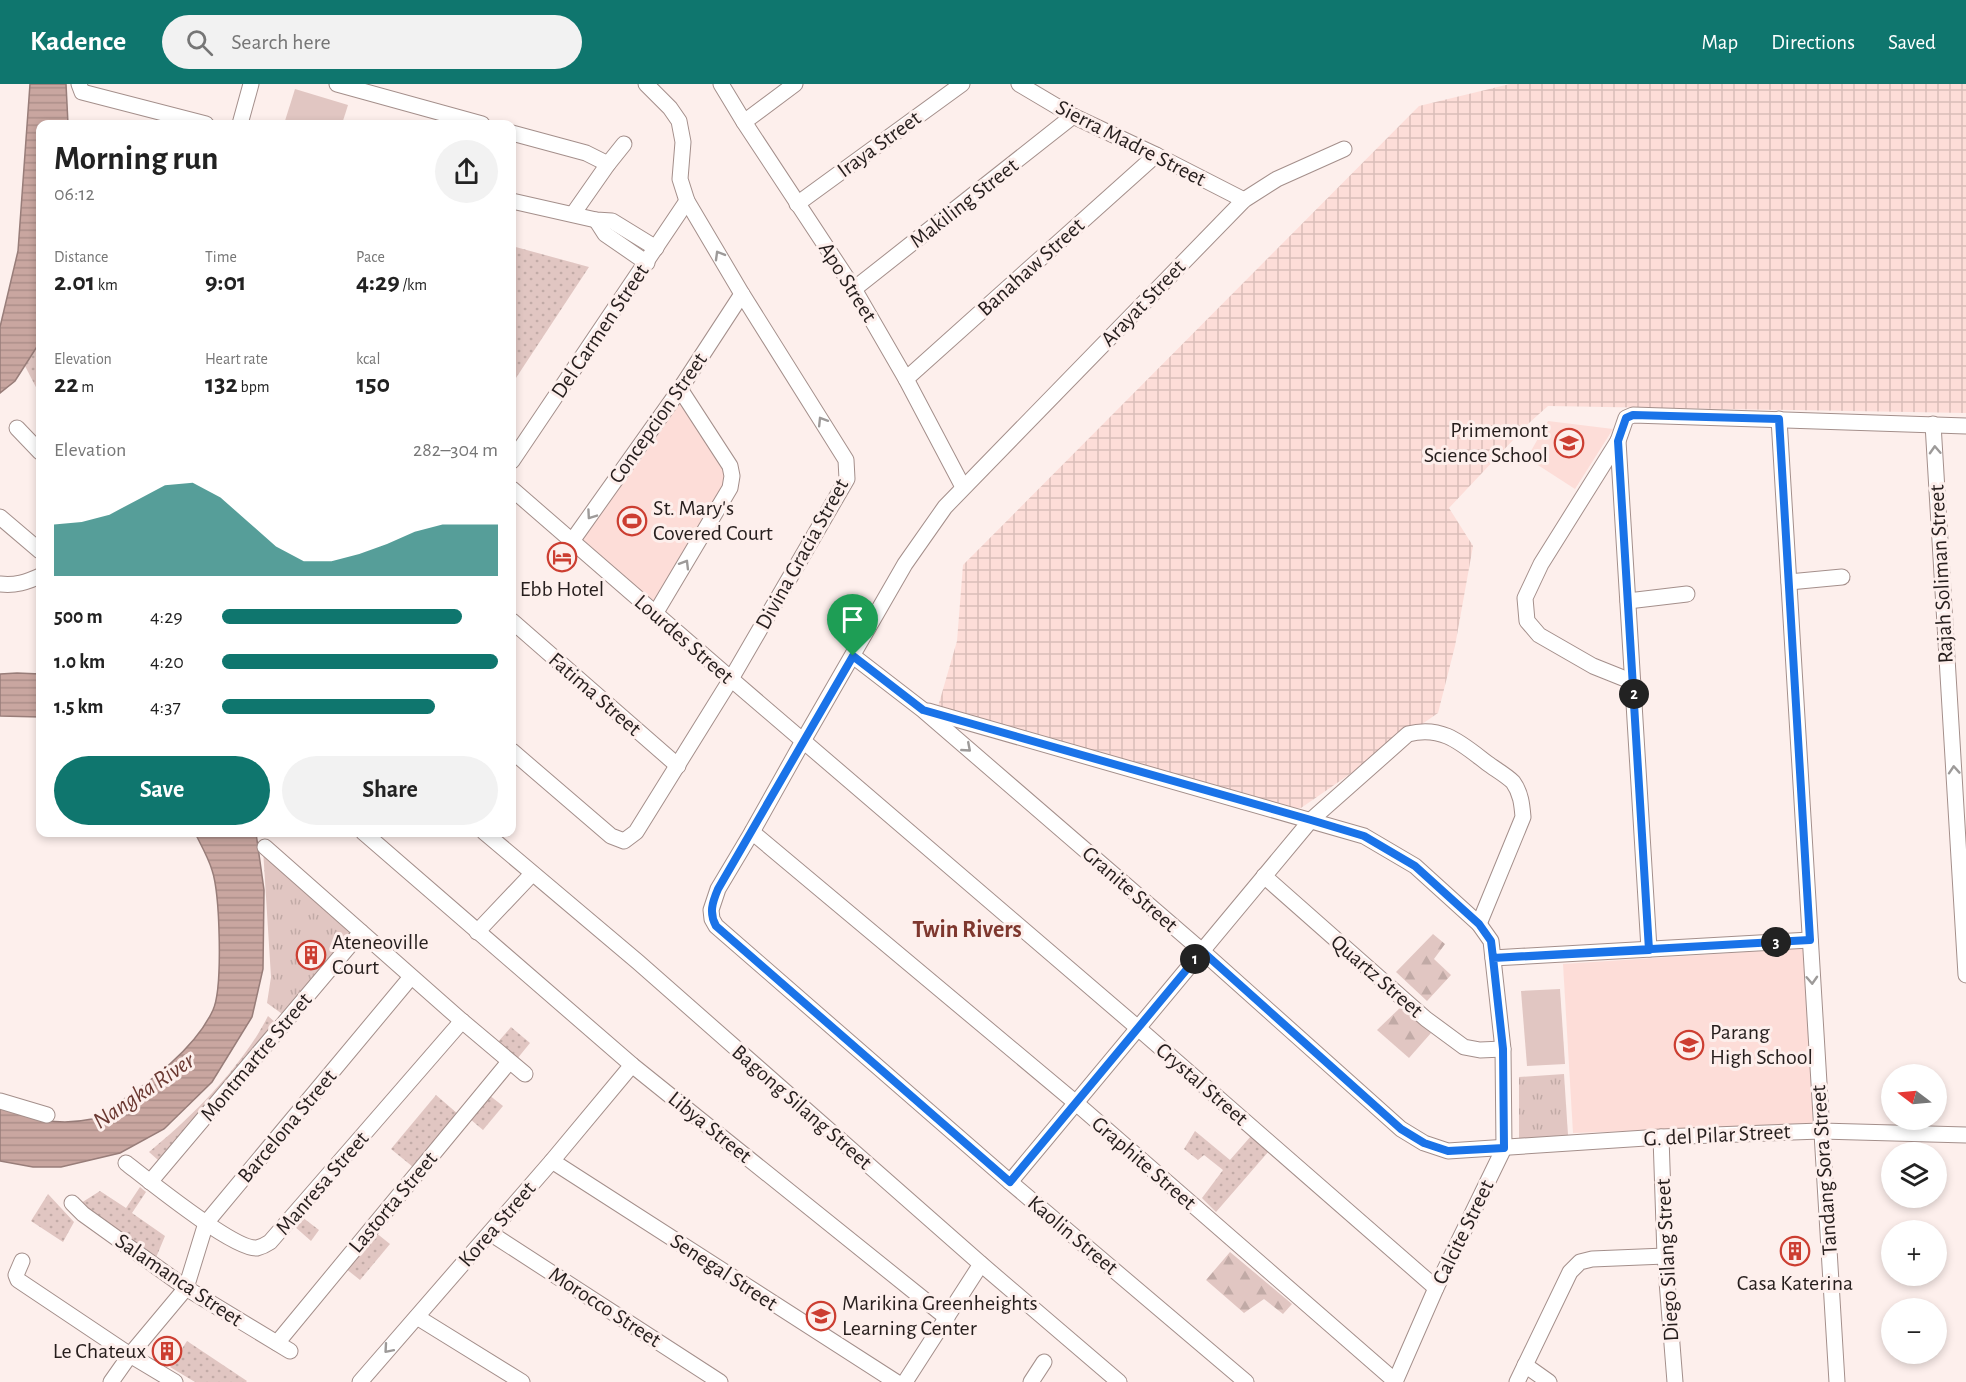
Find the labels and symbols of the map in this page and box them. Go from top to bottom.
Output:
street label: Sierra Madre Street [1053,96,1209,190]
street label: Iraya Street [833,107,925,181]
street label: Makiling Street [906,154,1022,252]
street label: Banahaw Street [974,214,1088,320]
street label: Apo Street [815,238,881,326]
one-way arrow [715,251,727,261]
street label: Arayat Street [1097,255,1189,351]
street label: Del Carmen Street [547,260,653,402]
street label: Concepcion Street [605,349,711,487]
one-way arrow [817,417,829,427]
place label: Primemont Science School [1424,419,1548,466]
school or university icon: Primemont Science School [1553,427,1585,459]
one-way arrow [1928,446,1941,455]
street label: Divina Gracia Street [752,475,852,633]
street label: Rajah Soliman Street [1925,484,1957,664]
place label: St. Mary's Covered Court [653,497,773,544]
sports icon: St. Mary's Covered Court [616,505,648,537]
one-way arrow [587,509,598,520]
hotel icon: Ebb Hotel [546,541,578,573]
one-way arrow [678,560,689,570]
place label: Ebb Hotel [520,578,604,600]
street label: Lourdes Street [630,590,738,688]
pin [827,594,878,656]
street label: Fatima Street [545,648,645,740]
pin: 2 [1619,679,1649,709]
one-way arrow [960,741,971,752]
one-way arrow [1947,766,1960,775]
street label: Granite Street [1078,842,1182,936]
district label: Twin Rivers [912,918,1022,942]
pin: 3 [1761,927,1791,957]
street label: Quartz Street [1327,930,1427,1022]
place label: Ateneoville Court [332,931,429,978]
building icon: Ateneoville Court [295,939,327,971]
pin: 1 [1180,944,1210,974]
one-way arrow [1805,976,1818,985]
street label: Montmartre Street [196,989,316,1125]
place label: Parang High School [1710,1021,1813,1068]
school or university icon: Parang High School [1673,1029,1705,1061]
street label: Crystal Street [1152,1038,1252,1130]
street label: Bagong Silang Street [728,1040,876,1174]
water label: Nangka River [89,1048,200,1134]
north arrow [1881,1064,1947,1130]
street label: Barcelona Street [233,1065,341,1187]
street label: Tandang Sora Street [1807,1084,1841,1256]
street label: Libya Street [664,1087,756,1167]
street label: Graphite Street [1088,1112,1200,1214]
street label: G. del Pilar Street [1643,1120,1791,1150]
street label: Manresa Street [271,1127,373,1239]
street label: Lastorta Street [345,1147,441,1257]
street label: Calcite Street [1428,1176,1498,1288]
street label: Korea Street [454,1177,540,1271]
street label: Diego Silang Street [1652,1178,1682,1342]
street label: Kaolin Street [1024,1191,1122,1279]
street label: Salamanca Street [111,1229,247,1331]
street label: Senegal Street [667,1229,781,1315]
building icon: Casa Katerina [1779,1235,1811,1267]
street label: Morocco Street [545,1263,665,1351]
place label: Casa Katerina [1737,1272,1853,1294]
place label: Marikina Greenheights Learning Center [842,1292,1038,1339]
school or university icon: Marikina Greenheights Learning Center [805,1300,837,1332]
building icon: Le Chateux [151,1335,183,1367]
place label: Le Chateux [53,1340,146,1362]
one-way arrow [385,1342,396,1353]

